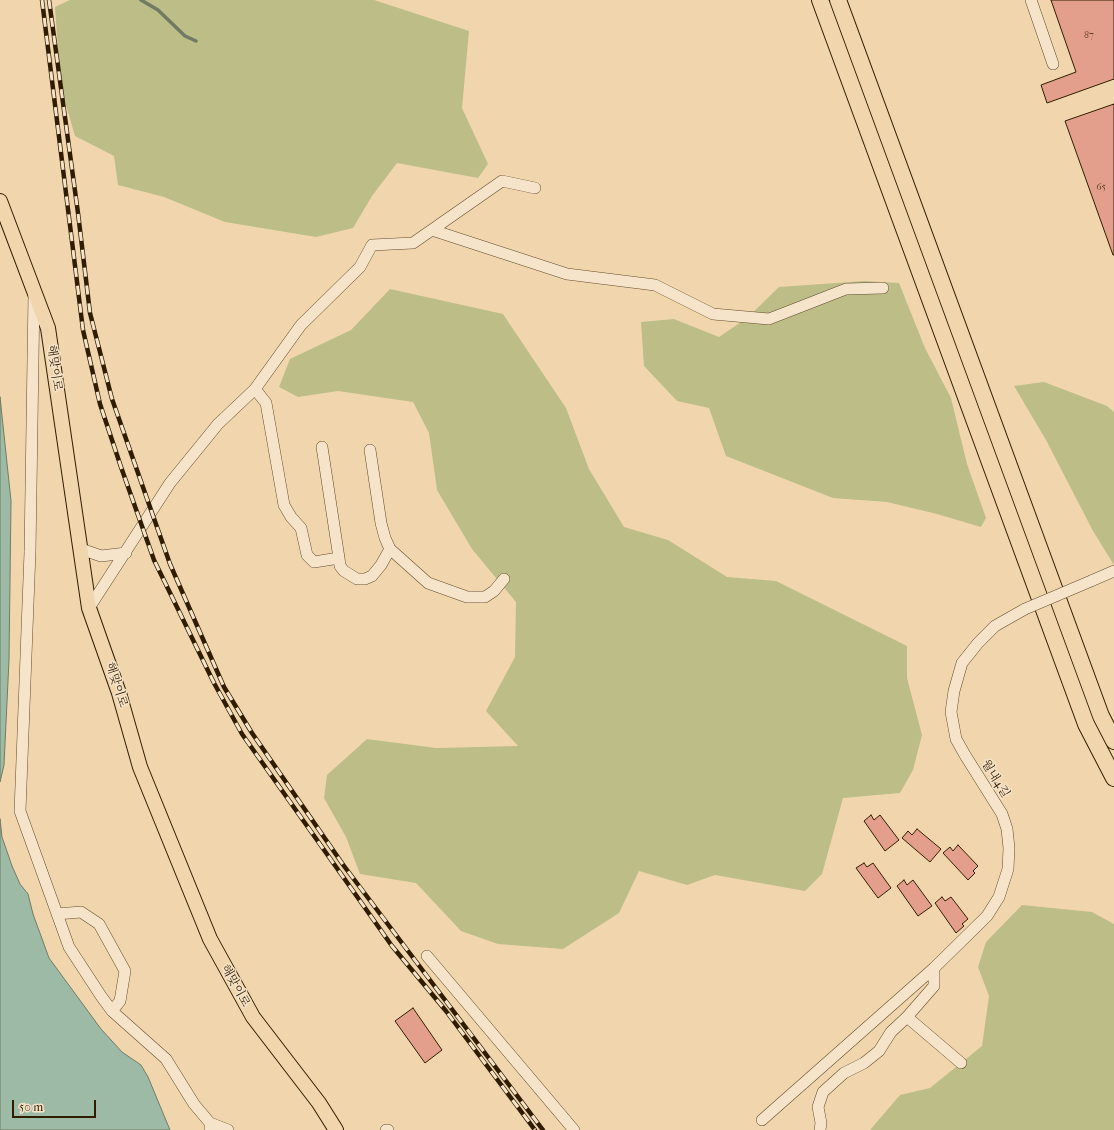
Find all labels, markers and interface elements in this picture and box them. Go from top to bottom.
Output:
house number: 87 [1084,30,1094,42]
house number: 65 [1096,182,1106,194]
street label: 해맞이로 [44,344,64,392]
street label: 해맞이로 [102,661,130,709]
street label: 월내4길 [978,757,1012,801]
street label: 해맞이로 [217,962,253,1010]
scale bar [14,1092,98,1118]
text: 50 m [19,1100,43,1114]

